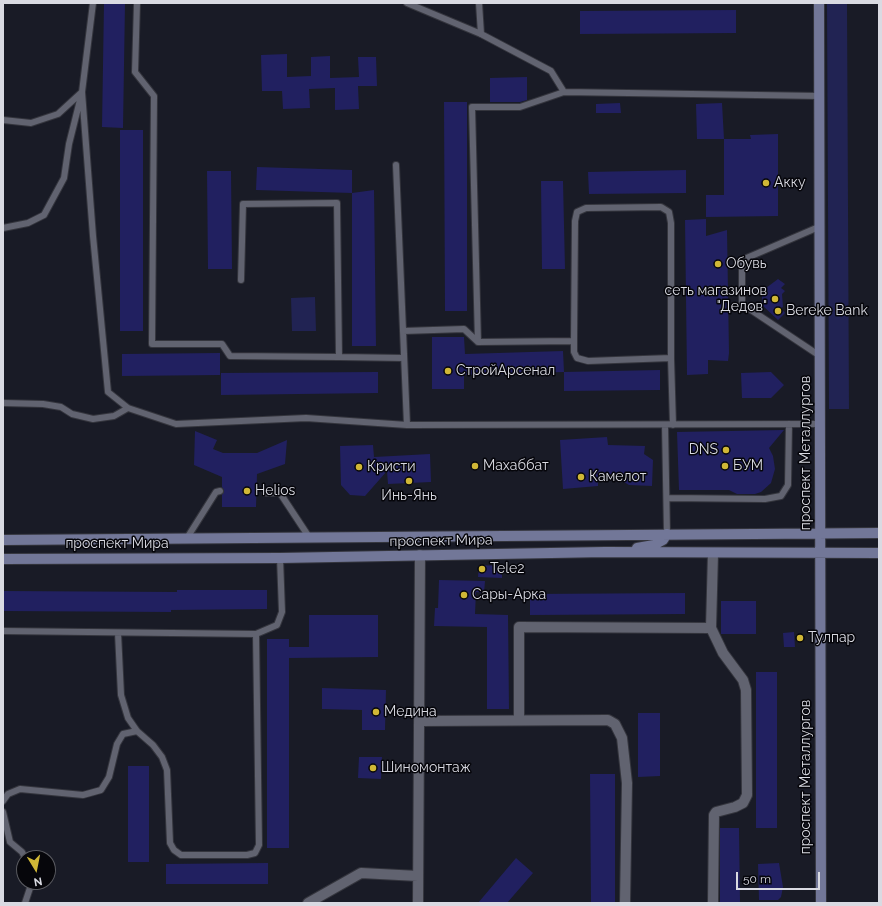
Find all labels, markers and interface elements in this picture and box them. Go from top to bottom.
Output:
place label: Акку [774,175,806,191]
marker: Акку [761,178,771,188]
place label: Обувь [726,256,767,272]
marker: Обувь [713,259,723,269]
place label: сеть магазинов "Дедов" [665,283,767,316]
marker: сеть магазинов "Дедов" [770,294,780,304]
place label: Bereke Bank [786,303,868,319]
marker: Bereke Bank [773,306,783,316]
place label: СтройАрсенал [456,363,555,379]
marker: СтройАрсенал [443,366,453,376]
street label: проспект Металлургов [798,376,814,530]
place label: DNS [689,442,718,458]
marker: DNS [721,445,731,455]
place label: Махаббат [483,458,549,474]
place label: БУМ [733,458,763,474]
place label: Кристи [367,459,416,475]
marker: Махаббат [470,461,480,471]
marker: БУМ [720,461,730,471]
marker: Кристи [354,462,364,472]
place label: Камелот [589,469,647,485]
marker: Камелот [576,472,586,482]
marker: Инь-Янь [404,476,414,486]
place label: Helios [255,483,295,499]
marker: Helios [242,486,252,496]
place label: Инь-Янь [381,488,437,504]
street label: проспект Мира [389,532,493,550]
street label: проспект Мира [65,536,169,552]
place label: Tele2 [490,561,525,577]
marker: Tele2 [477,564,487,574]
place label: Сары-Арка [472,587,546,603]
marker: Сары-Арка [459,590,469,600]
place label: Тулпар [808,630,855,646]
marker: Тулпар [795,633,805,643]
street label: проспект Металлургов [798,700,814,854]
place label: Медина [384,704,437,720]
marker: Медина [371,707,381,717]
place label: Шиномонтаж [381,760,471,776]
marker: Шиномонтаж [368,763,378,773]
north arrow [16,850,56,890]
scale bar [738,864,822,890]
text: 50 m [743,872,771,886]
text: N [33,874,43,888]

